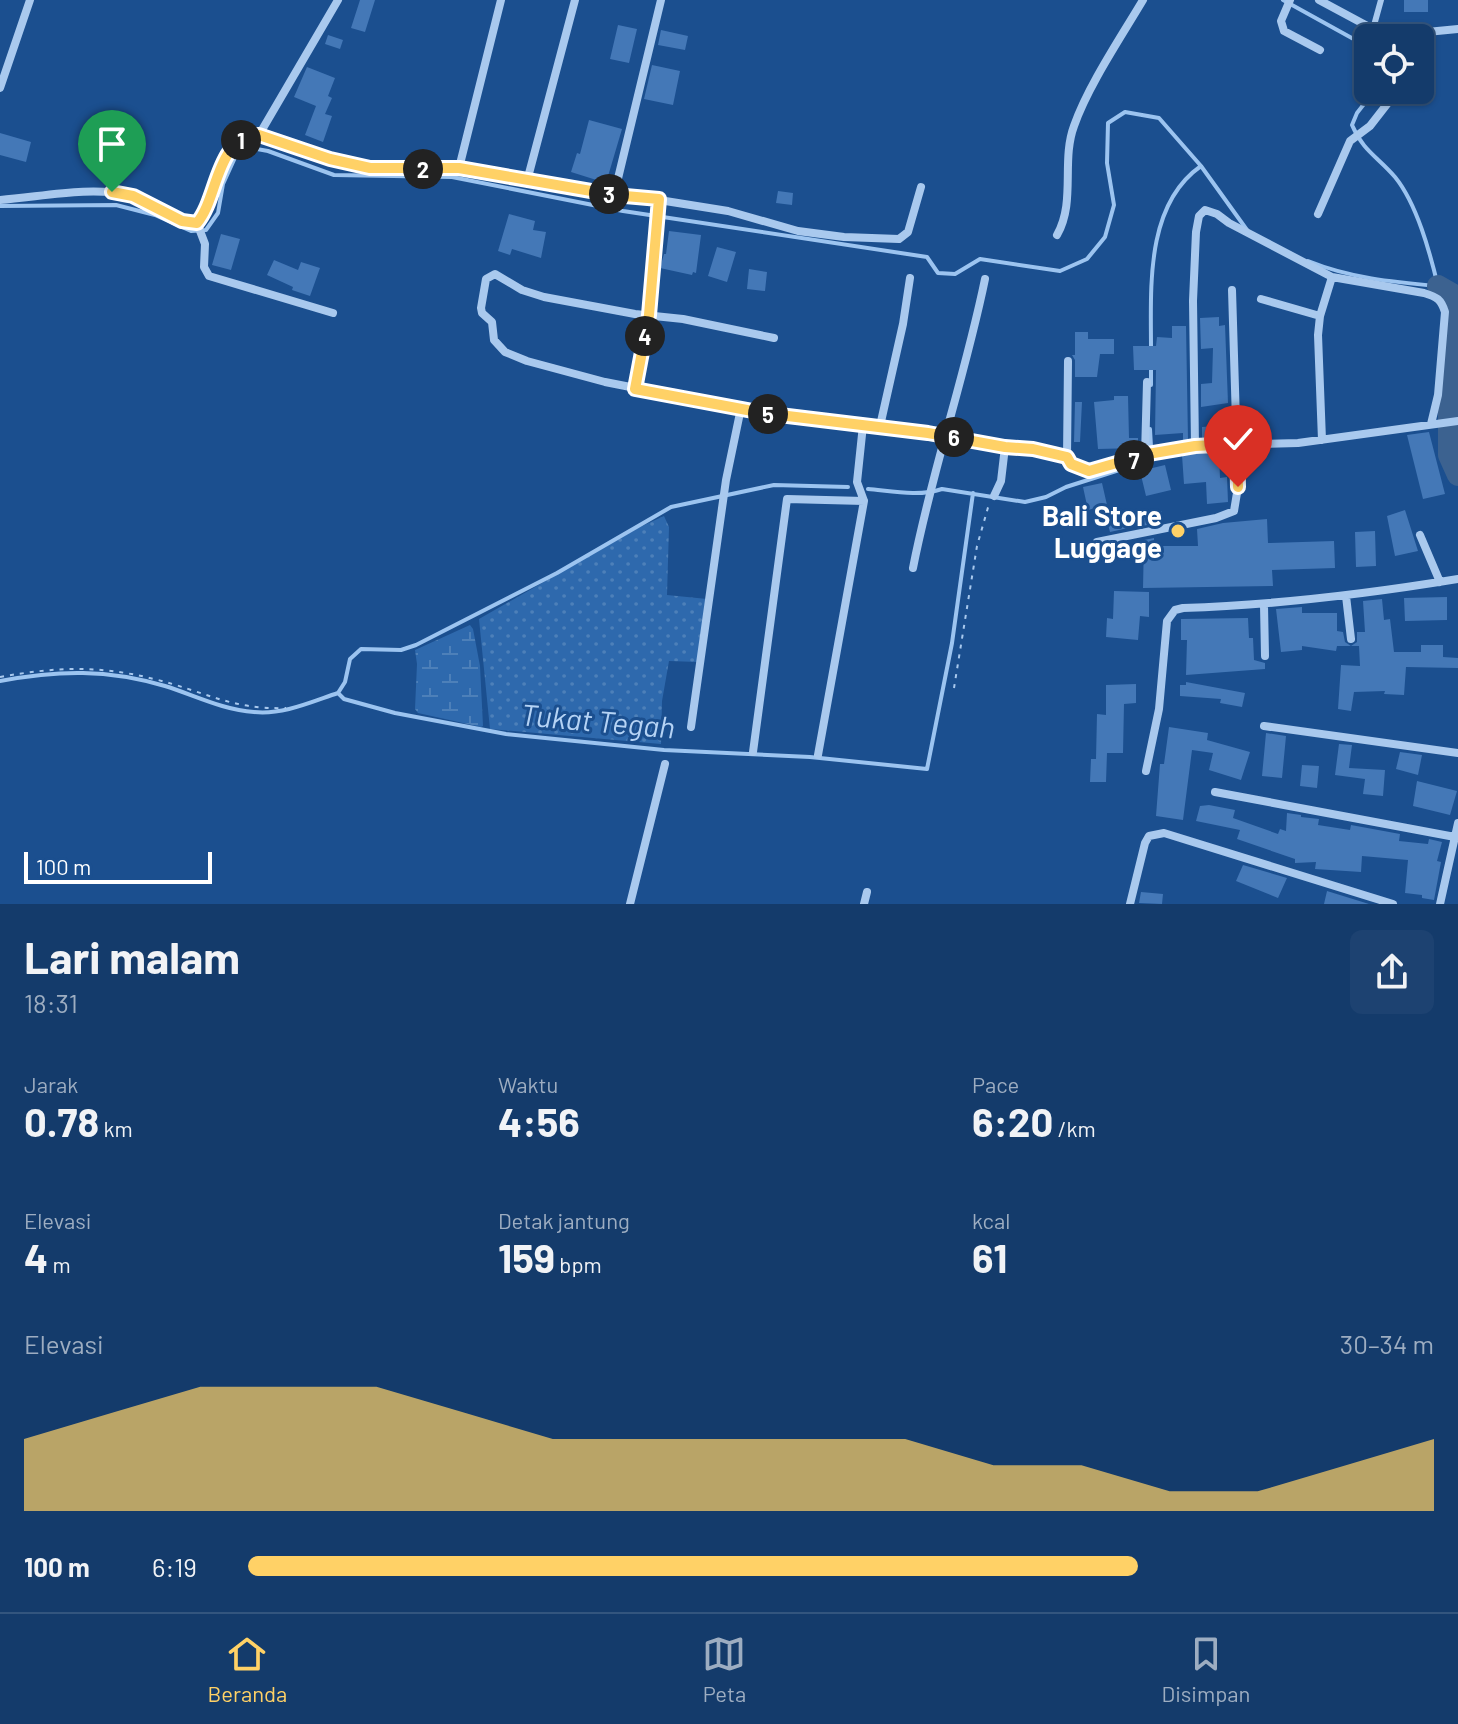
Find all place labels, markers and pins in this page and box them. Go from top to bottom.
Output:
pin [78,110,146,192]
pin: 1 [221,120,261,160]
pin: 2 [403,149,443,189]
pin: 3 [589,174,629,214]
pin: 4 [625,316,665,356]
pin: 5 [748,394,788,434]
pin [1204,405,1272,487]
pin: 6 [934,417,974,457]
pin: 7 [1114,440,1154,480]
place label: Bali Store Luggage [1042,498,1162,564]
marker: Bali Store Luggage [1169,522,1187,540]

